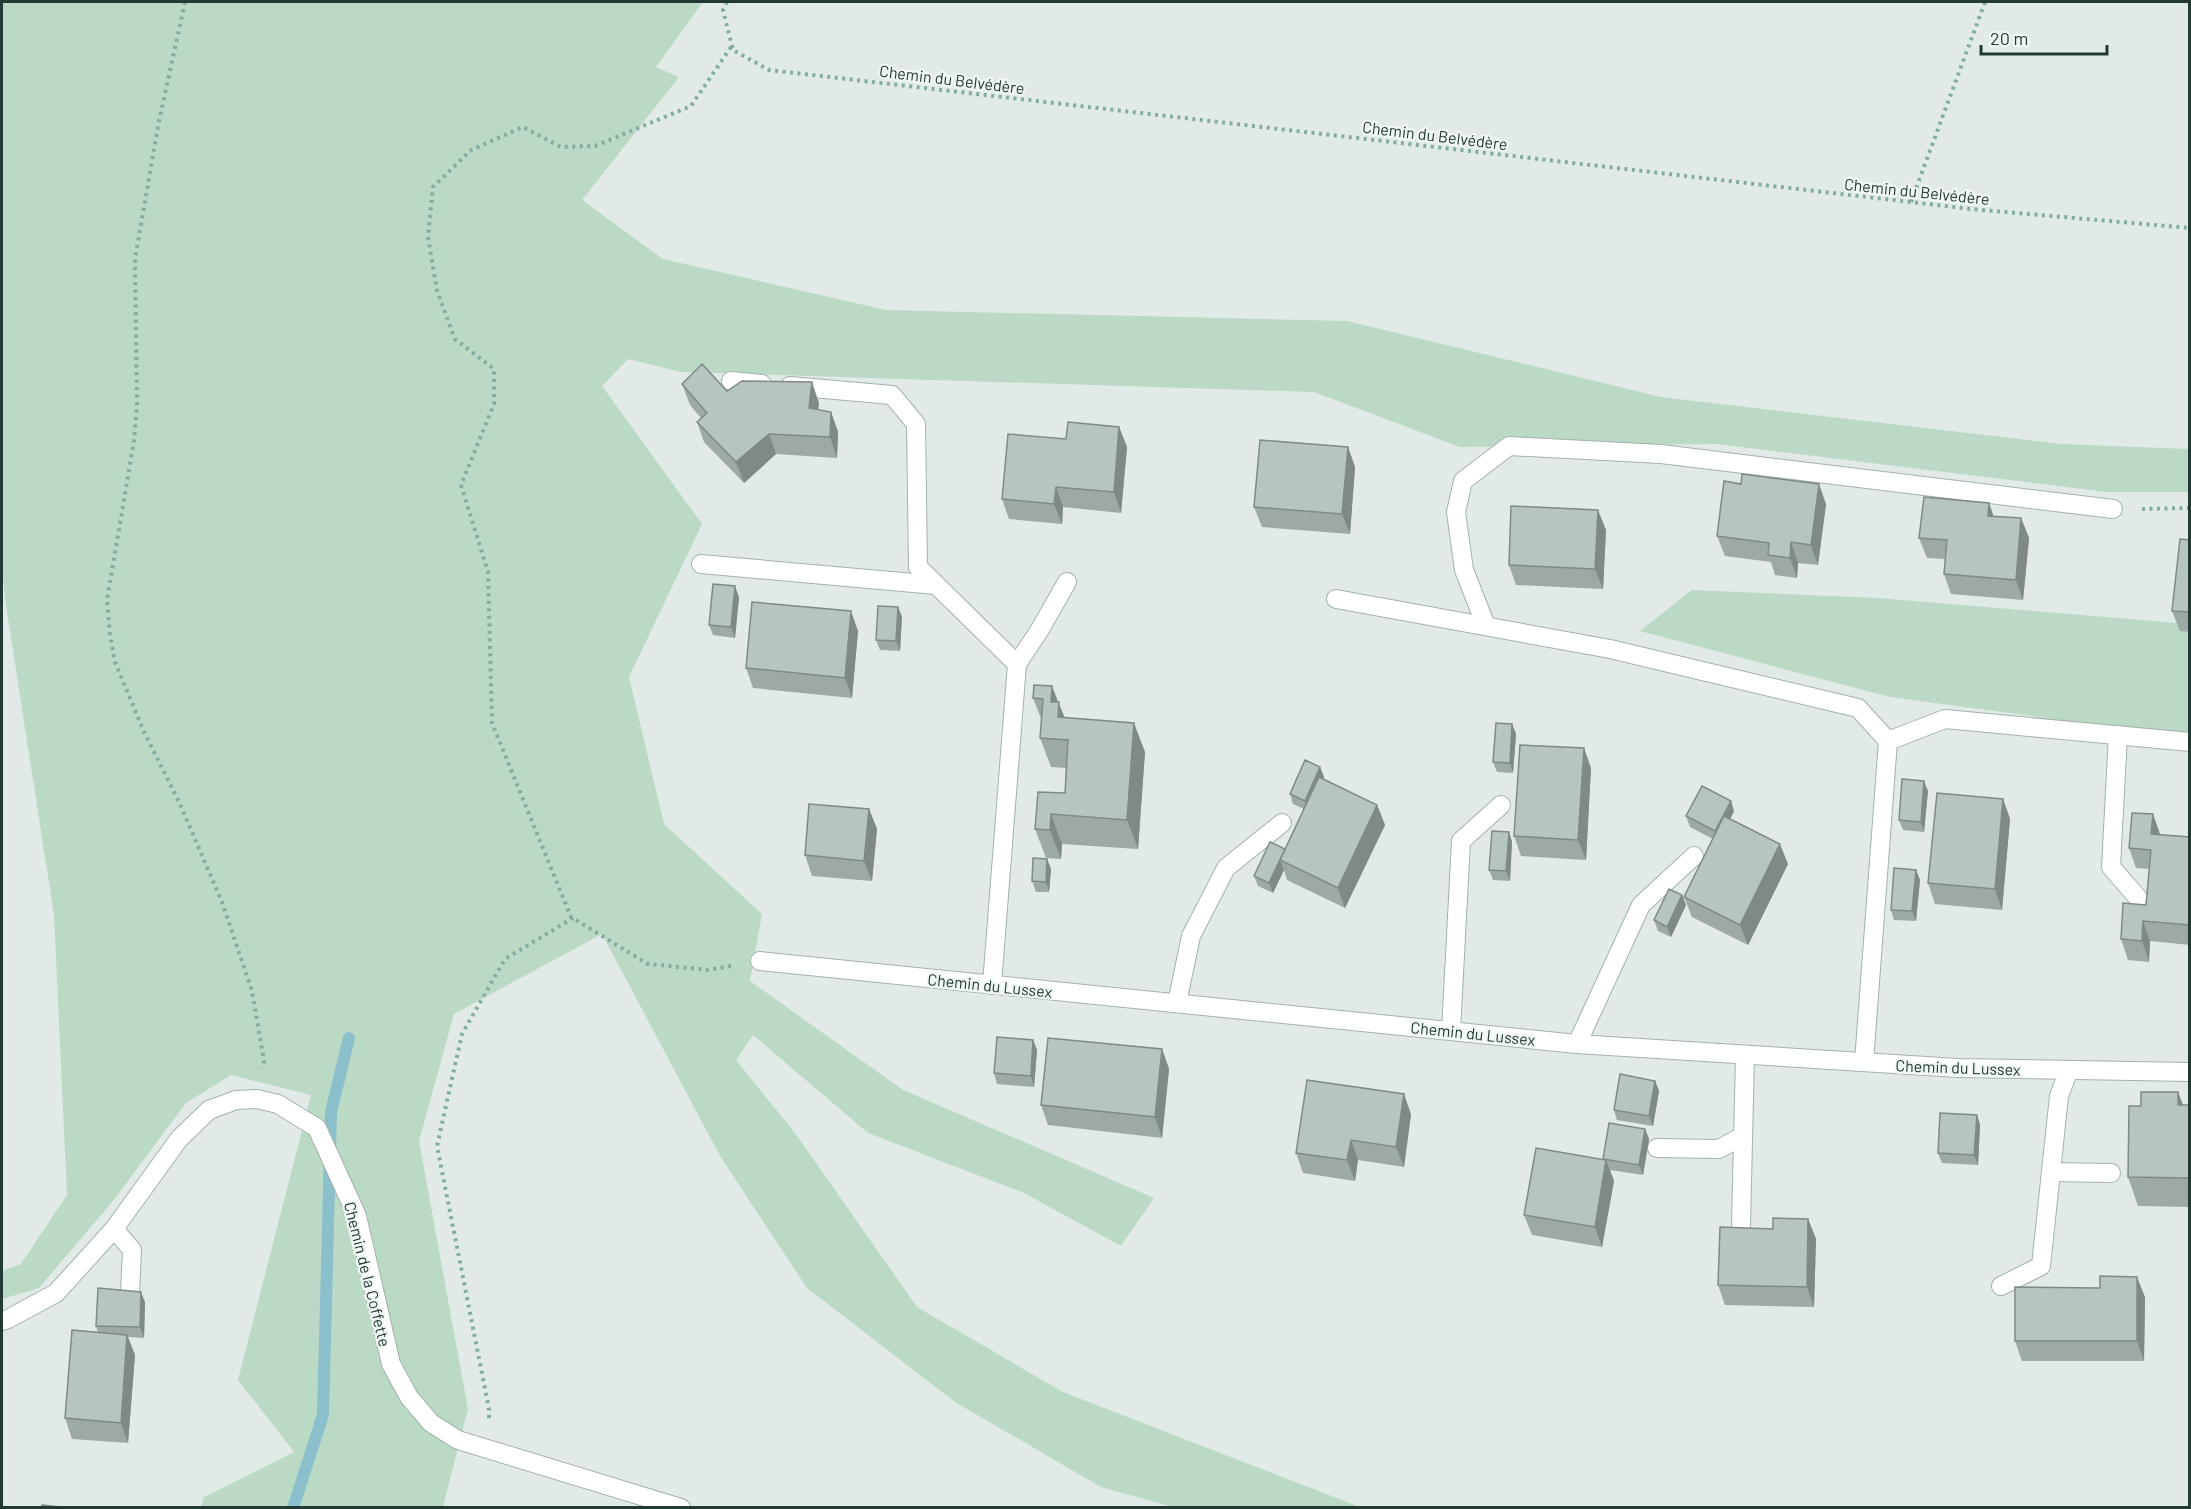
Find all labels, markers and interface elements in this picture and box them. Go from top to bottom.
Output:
scale bar [1981,18,2107,56]
text: 20 m [1990,27,2028,49]
street label: Chemin du Belvédère [878,61,1026,97]
street label: Chemin du Belvédère [1361,117,1509,153]
street label: Chemin du Belvédère [1843,174,1991,208]
street label: Chemin du Lussex [927,969,1054,1001]
street label: Chemin du Lussex [1410,1017,1537,1049]
street label: Chemin du Lussex [1895,1055,2021,1079]
street label: Chemin de la Coffette [341,1200,395,1348]

